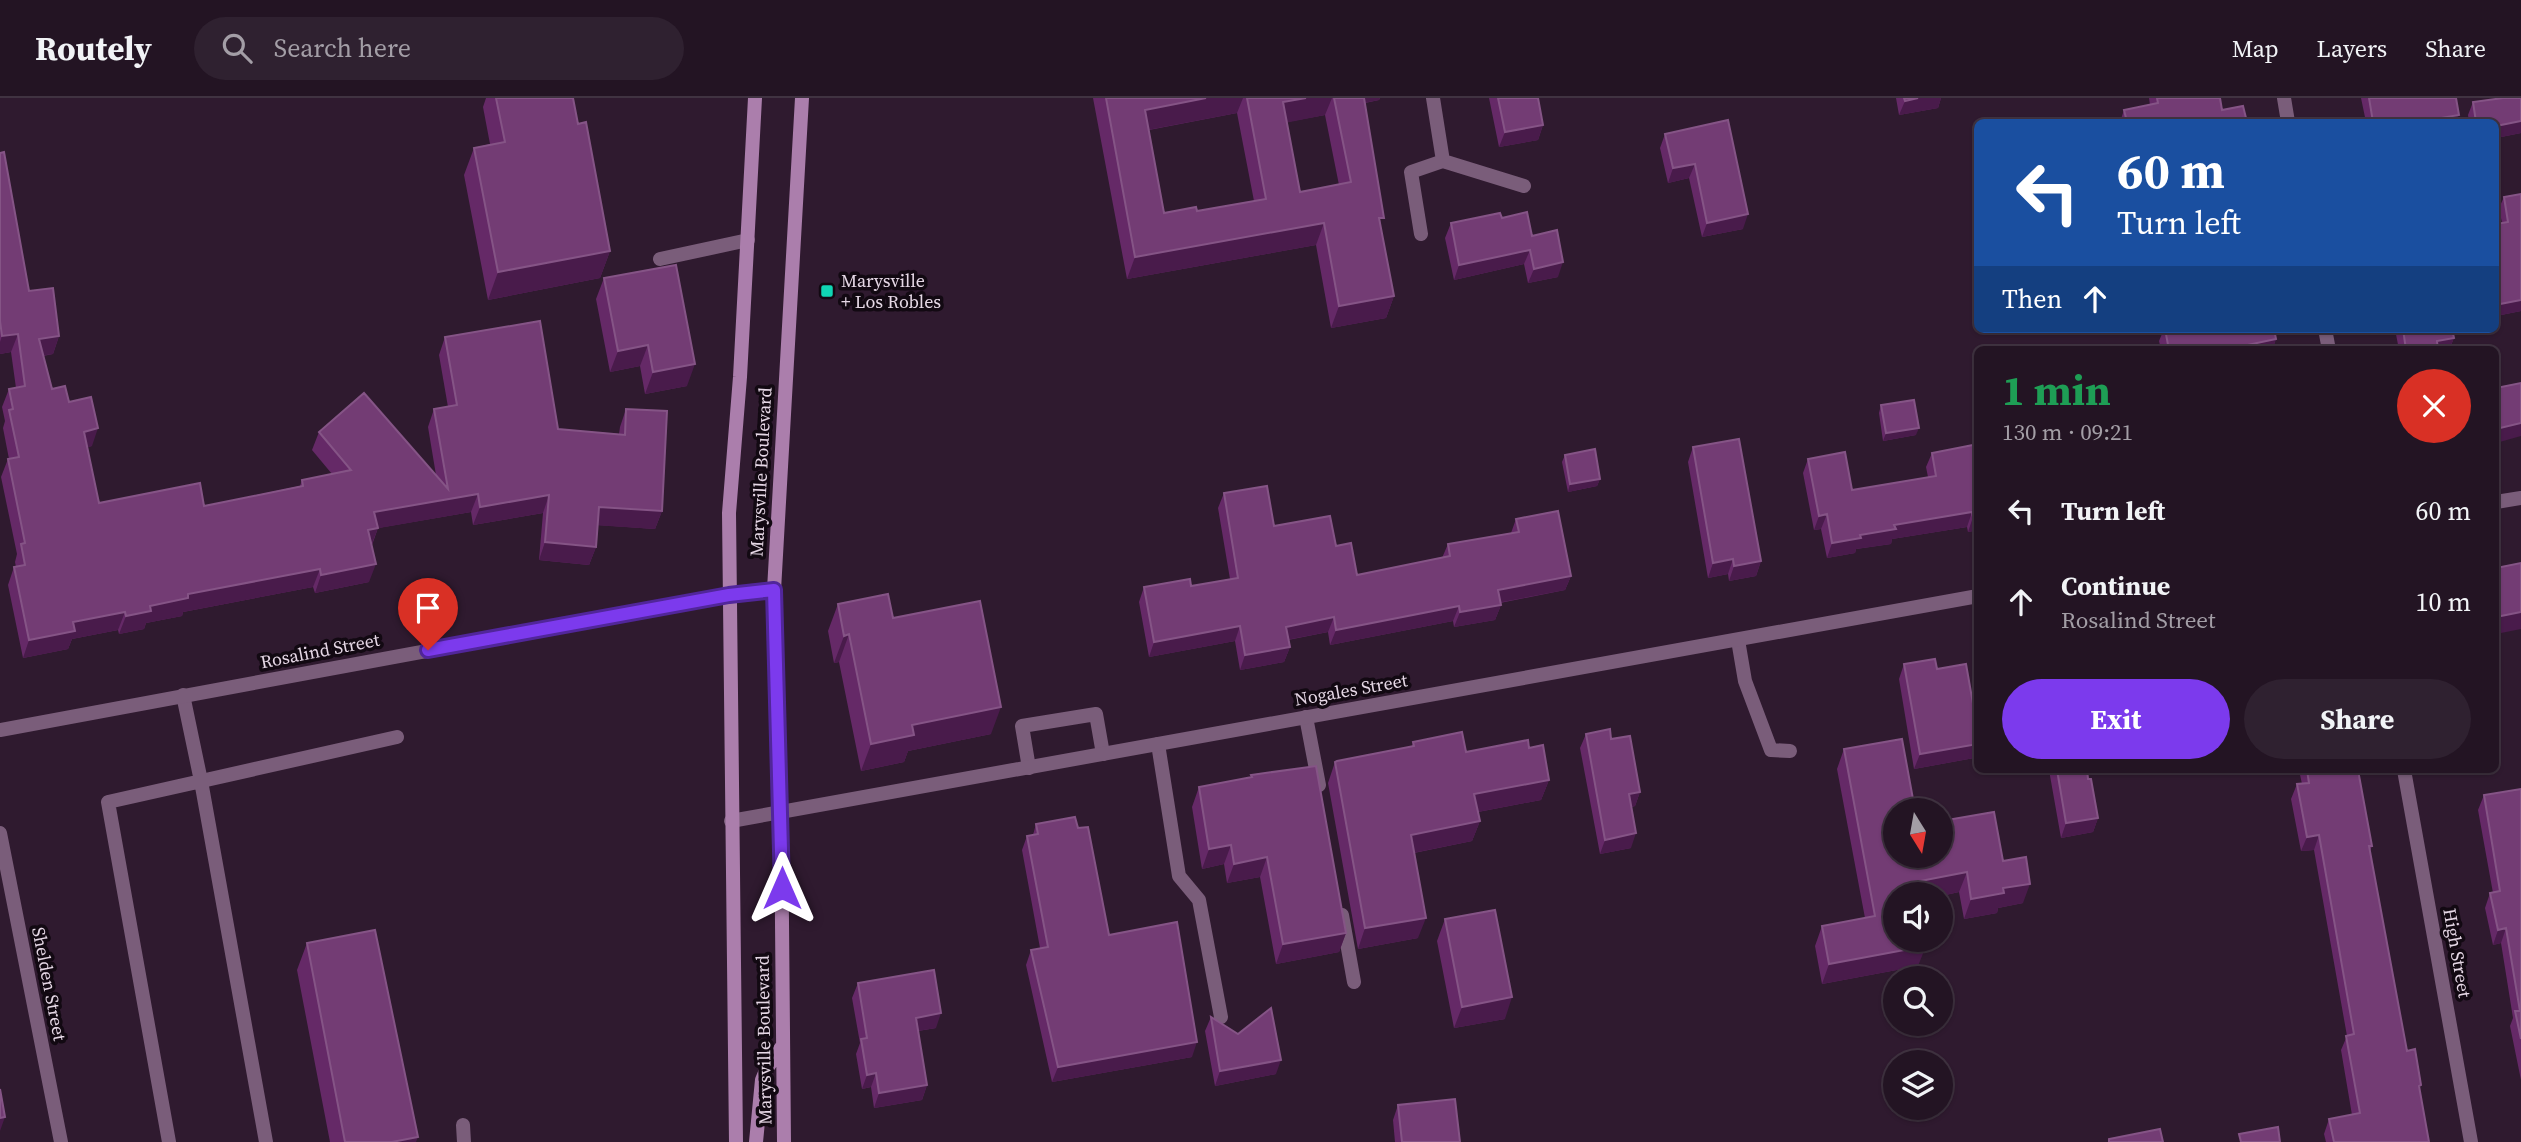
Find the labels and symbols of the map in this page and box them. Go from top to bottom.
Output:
place label: Marysville + Los Robles [841,268,941,314]
marker: Marysville + Los Robles [819,283,835,299]
street label: Marysville Boulevard [744,387,777,557]
pin [398,578,458,650]
street label: Rosalind Street [258,627,382,674]
street label: Nogales Street [1293,667,1409,712]
north arrow [1883,798,1953,868]
position arrow [745,851,819,925]
street label: High Street [2437,906,2478,1000]
street label: Shelden Street [26,925,73,1043]
street label: Marysville Boulevard [750,955,777,1125]

